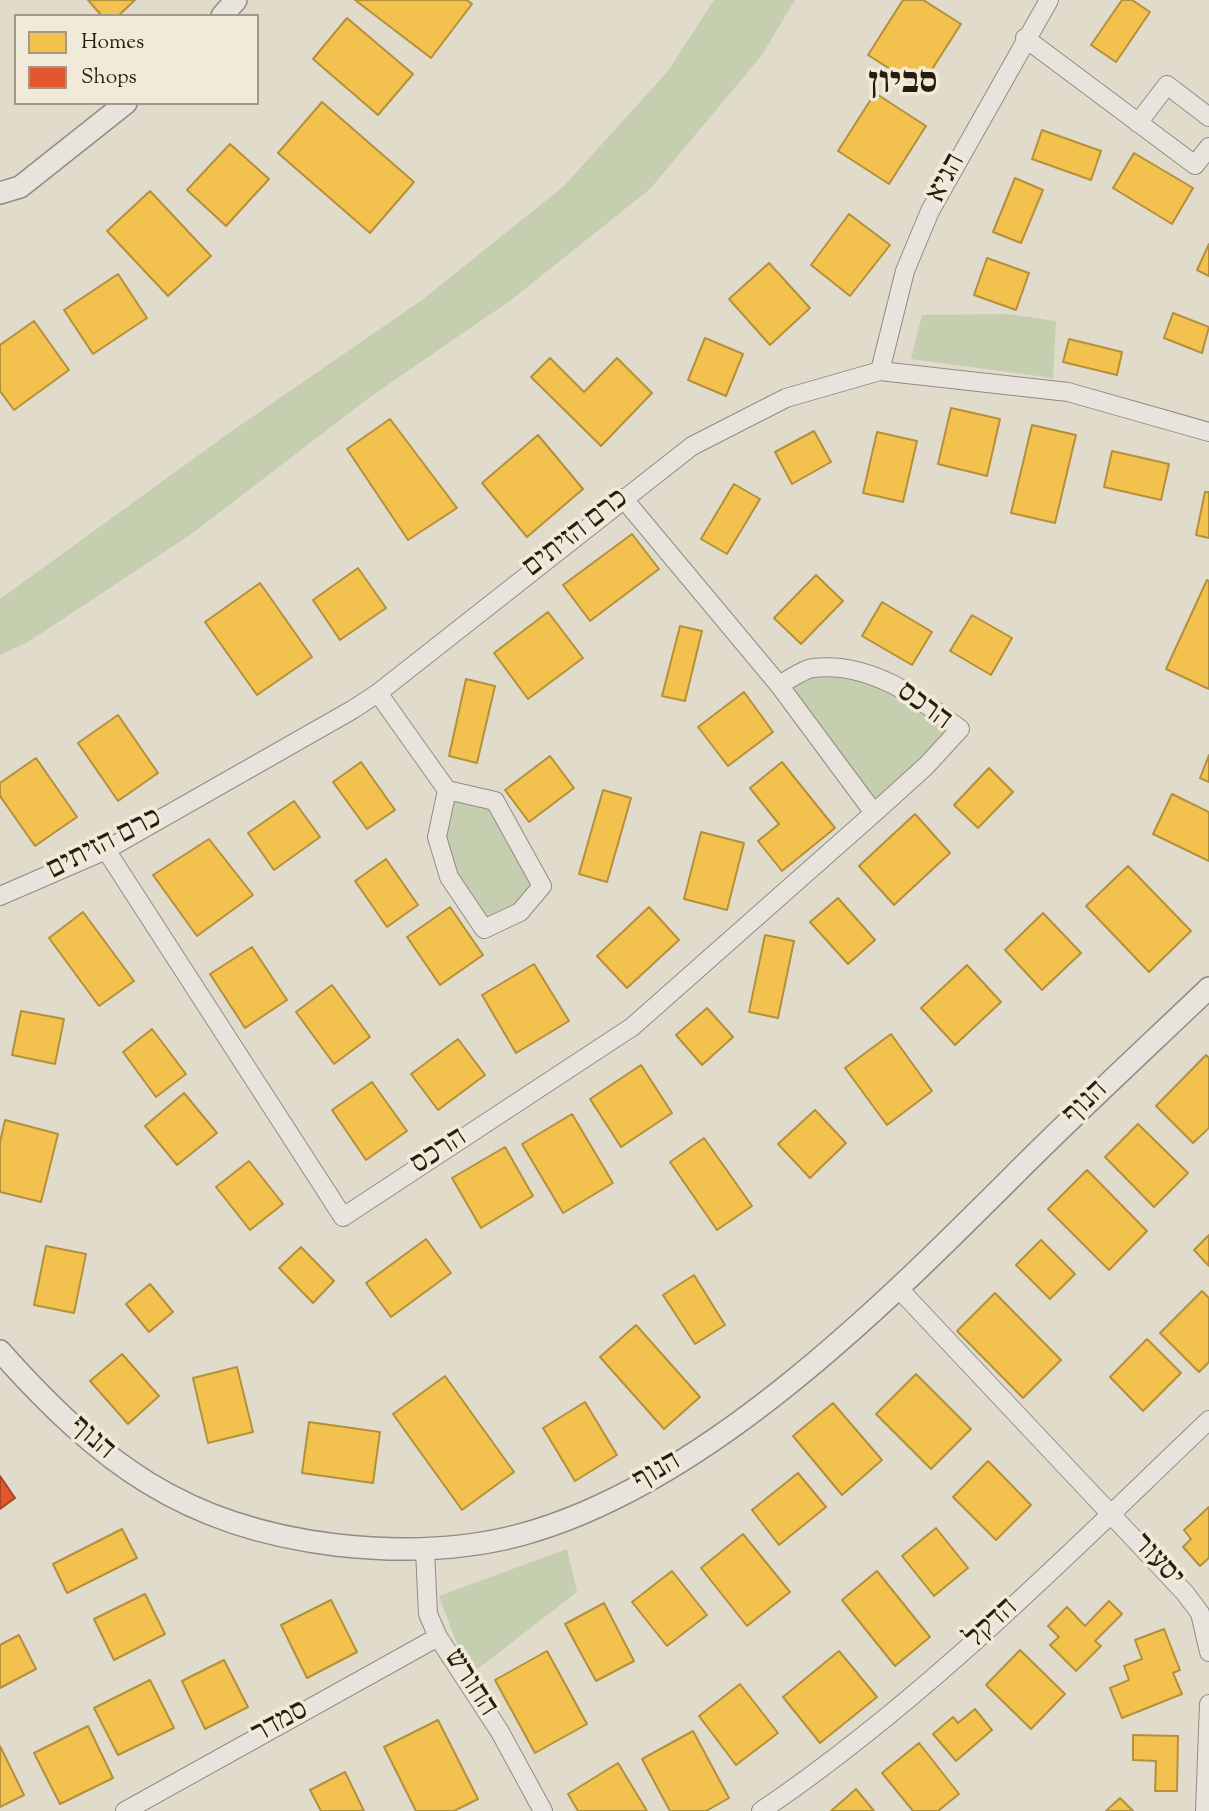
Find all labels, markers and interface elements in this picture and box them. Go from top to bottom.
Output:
legend [14,14,259,105]
text: Homes [81,28,144,58]
text: Shops [81,63,137,93]
district label: סביון [868,64,938,108]
street label: הגיא [920,148,976,210]
street label: כרם הזיתים [517,483,637,587]
street label: הרכס [888,676,958,740]
street label: כרם הזיתים [42,802,168,890]
street label: הנוף [1057,1074,1117,1134]
street label: הרכס [405,1122,475,1184]
street label: הנוף [61,1410,121,1470]
street label: הנוף [628,1445,688,1501]
street label: יסעור [1122,1528,1190,1596]
street label: הדקל [959,1592,1027,1658]
street label: החורש [434,1644,504,1724]
street label: סמדר [247,1694,315,1754]

